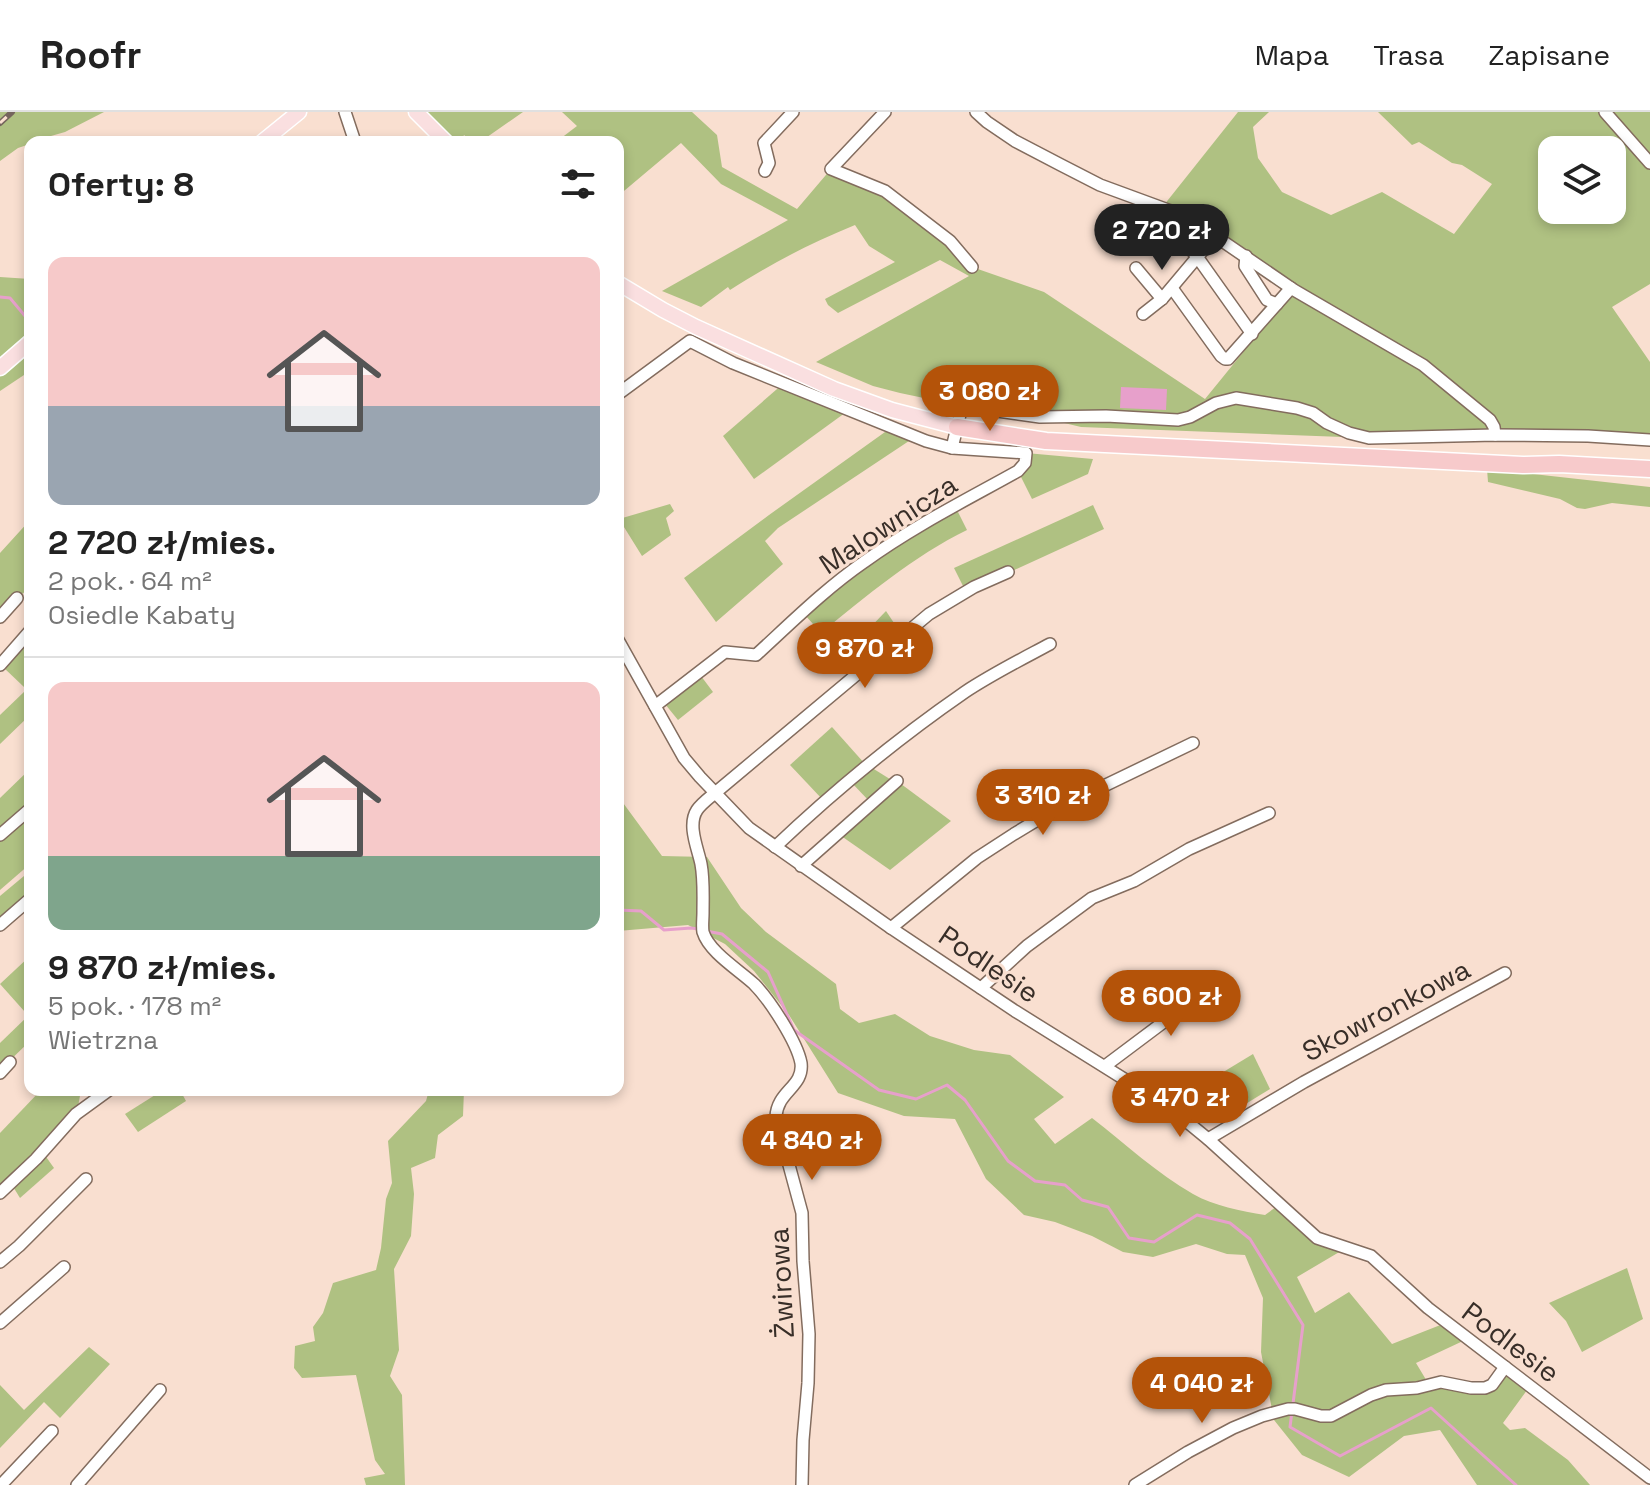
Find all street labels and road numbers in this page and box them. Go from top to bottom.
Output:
street label: Malownicza [812,466,964,582]
street label: Podlesie [932,917,1046,1011]
street label: Skowronkowa [1296,951,1476,1069]
street label: Żwirowa [760,1227,802,1339]
street label: Podlesie [1455,1294,1567,1390]

